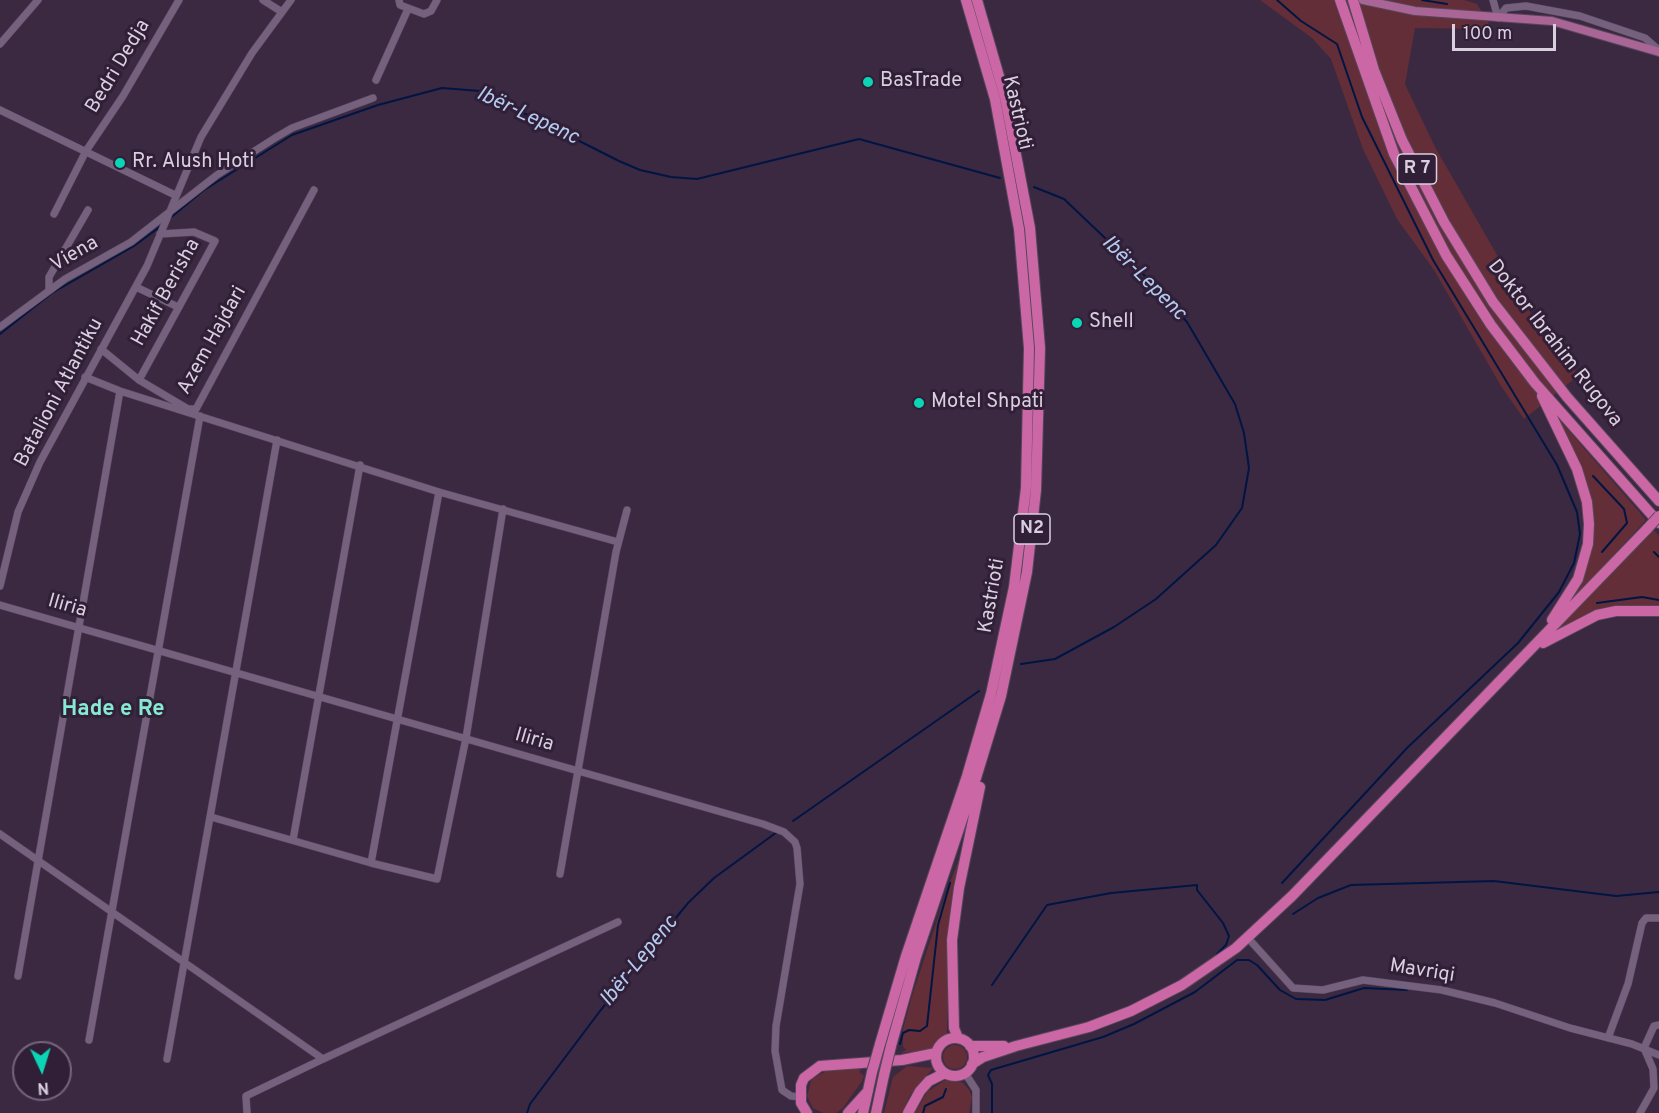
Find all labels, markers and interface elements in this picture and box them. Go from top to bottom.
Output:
scale bar [1455,12,1558,50]
street label: Bedri Dedja [82,16,156,118]
text: 100 m [1463,23,1512,46]
place label: BasTrade [880,70,962,94]
street label: Kastrioti [996,74,1036,152]
marker: BasTrade [861,75,875,89]
water label: Ibër-Lepenc [472,82,582,152]
place label: Rr. Alush Hoti [132,151,254,175]
road number: R 7 [1398,154,1436,184]
marker: Rr. Alush Hoti [113,156,127,170]
water label: Ibër-Lepenc [1095,231,1191,327]
street label: Viena [47,232,103,278]
street label: Hakif Berisha [128,235,206,351]
street label: Doktor Ibrahim Rugova [1481,256,1627,432]
street label: Azem Hajdari [173,283,253,399]
place label: Shell [1089,311,1134,335]
street label: Batalioni Atlantiku [11,314,109,472]
marker: Shell [1070,316,1084,330]
place label: Motel Shpati [931,391,1044,415]
marker: Motel Shpati [912,396,926,410]
road number: N2 [1014,514,1050,544]
street label: Kastrioti [975,557,1011,635]
street label: Iliria [45,590,89,624]
district label: Hade e Re [61,698,165,724]
street label: Iliria [512,724,556,758]
water label: Ibër-Lepenc [596,911,684,1013]
street label: Mavriqi [1388,955,1456,989]
north arrow [12,1041,72,1101]
text: N [37,1077,50,1097]

